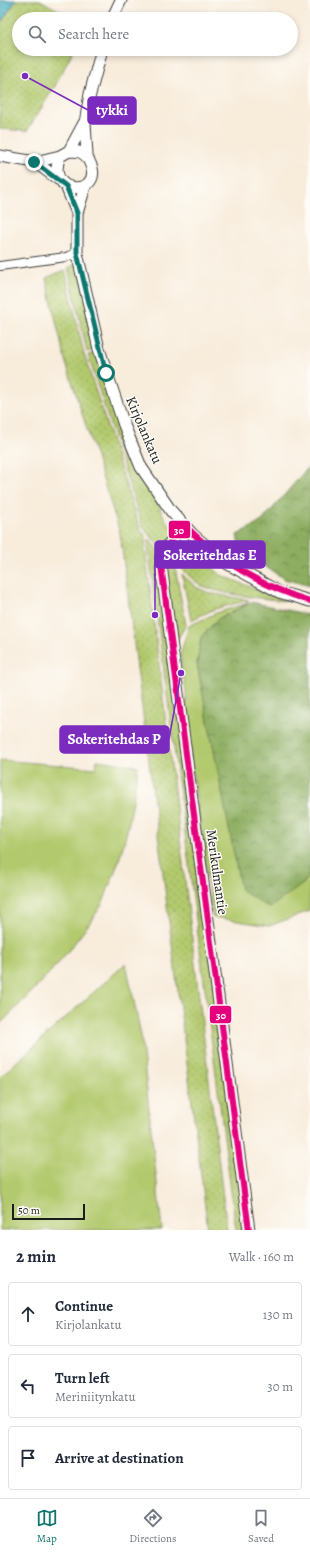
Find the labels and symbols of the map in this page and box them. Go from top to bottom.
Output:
callout: tykki [88,97,136,124]
text: tykki [96,100,129,120]
route end [25,153,43,171]
route start [97,364,115,382]
street label: Kirjolankatu [121,393,167,467]
line badge: 30 [168,520,191,539]
text: 30 [174,523,185,538]
callout: Sokeritehdas E [155,541,265,568]
text: Sokeritehdas E [163,545,257,565]
callout: Sokeritehdas P [60,726,169,753]
text: Sokeritehdas P [67,729,161,749]
street label: Merikulmantie [202,828,232,916]
line badge: 30 [209,1005,232,1024]
text: 30 [216,1008,227,1023]
scale bar [12,1202,85,1221]

